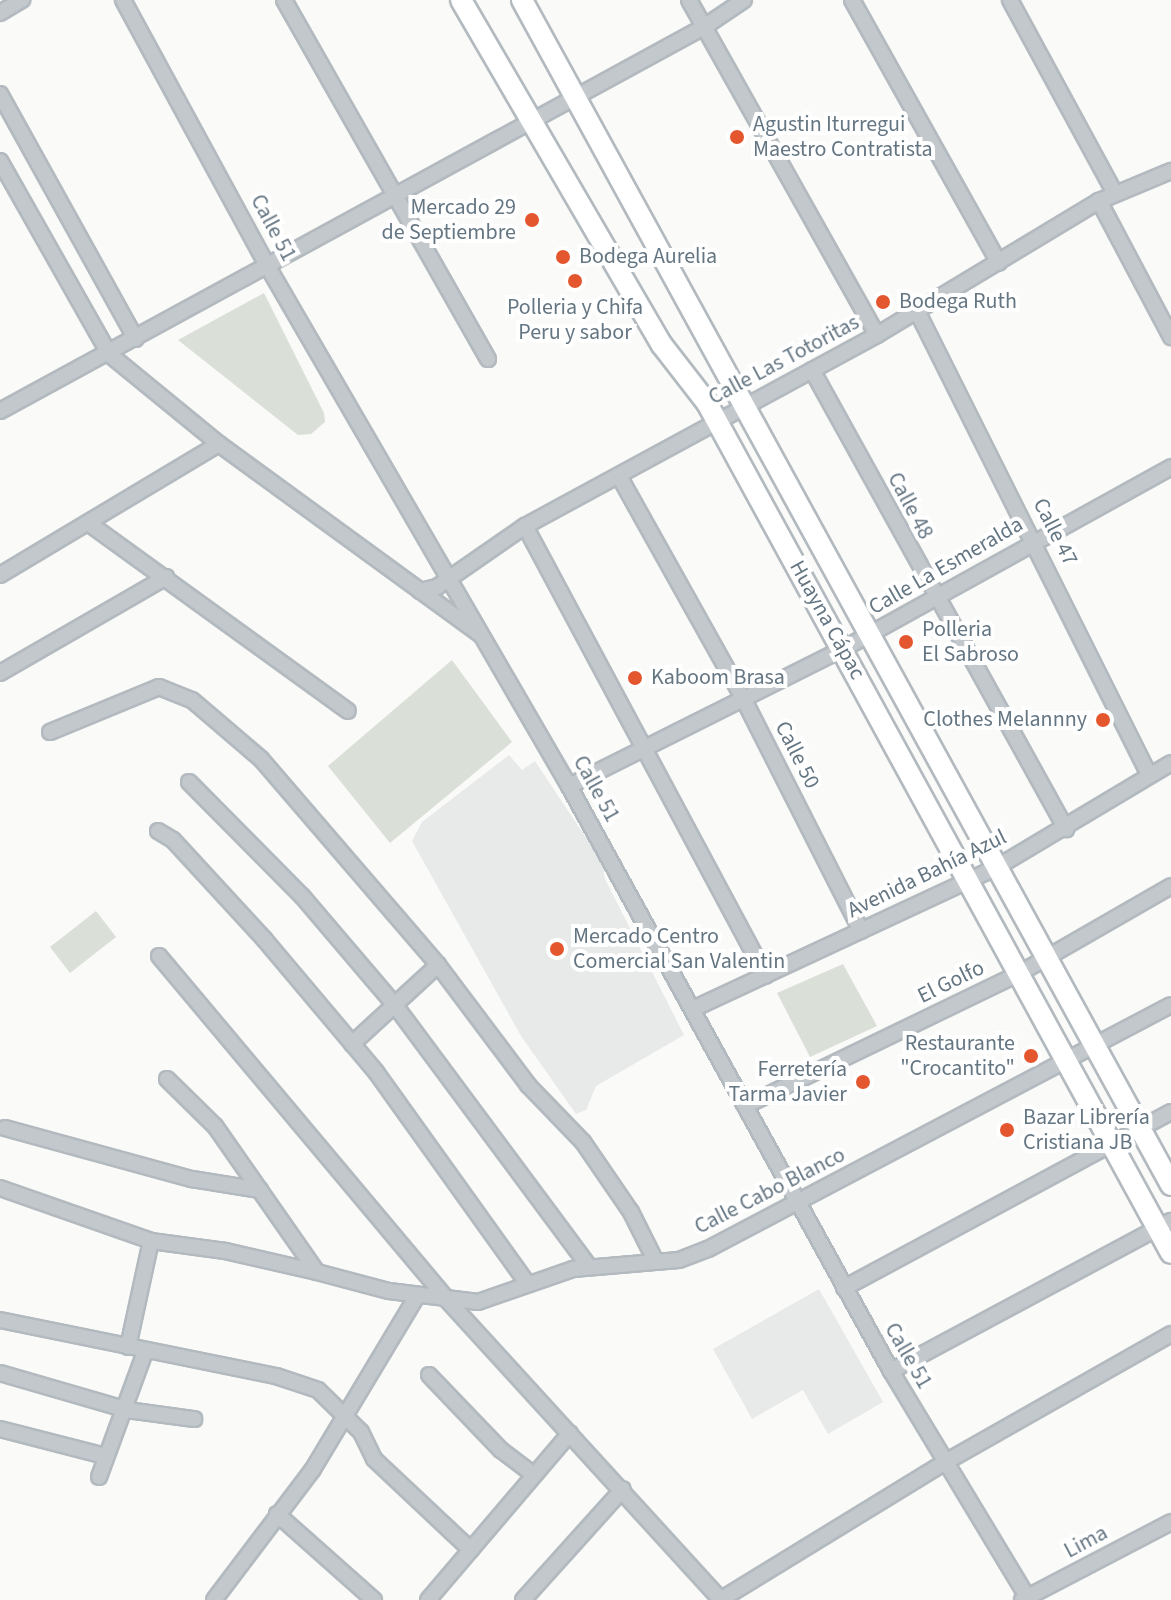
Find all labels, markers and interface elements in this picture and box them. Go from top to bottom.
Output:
place label: Agustin Iturregui Maestro Contratista [753,111,932,162]
marker: Agustin Iturregui Maestro Contratista [728,128,746,146]
street label: Calle 51 [244,190,302,266]
place label: Mercado 29 de Septiembre [382,194,516,246]
marker: Mercado 29 de Septiembre [523,211,541,229]
place label: Bodega Aurelia [579,244,717,270]
marker: Bodega Aurelia [554,248,572,266]
marker: Polleria y Chifa Peru y sabor [566,272,584,290]
place label: Bodega Ruth [899,289,1017,315]
marker: Bodega Ruth [874,293,892,311]
place label: Polleria y Chifa Peru y sabor [507,294,643,346]
street label: Calle Las Totoritas [704,309,864,411]
street label: Calle 48 [881,468,939,544]
street label: Calle 47 [1027,494,1083,570]
street label: Calle La Esmeralda [864,511,1028,621]
street label: Huayna Cápac [783,556,871,684]
place label: Polleria El Sabroso [922,616,1019,668]
marker: Polleria El Sabroso [897,633,915,651]
place label: Kaboom Brasa [651,665,785,691]
marker: Kaboom Brasa [626,669,644,687]
place label: Clothes Melannny [923,707,1087,733]
marker: Clothes Melannny [1094,711,1112,729]
street label: Calle 50 [769,717,825,793]
street label: Calle 51 [567,751,625,827]
street label: Avenida Bahía Azul [843,824,1011,924]
place label: Mercado Centro Comercial San Valentin [573,923,785,974]
marker: Mercado Centro Comercial San Valentin [548,940,566,958]
street label: El Golfo [913,955,989,1009]
place label: Restaurante "Crocantito" [900,1030,1015,1082]
marker: Restaurante "Crocantito" [1022,1047,1040,1065]
place label: Ferretería Tarma Javier [729,1056,847,1108]
marker: Ferretería Tarma Javier [854,1073,872,1091]
place label: Bazar Librería Cristiana JB [1023,1104,1150,1156]
marker: Bazar Librería Cristiana JB [998,1121,1016,1139]
street label: Calle Cabo Blanco [690,1142,850,1240]
street label: Calle 51 [879,1318,937,1394]
street label: Lima [1060,1520,1112,1564]

